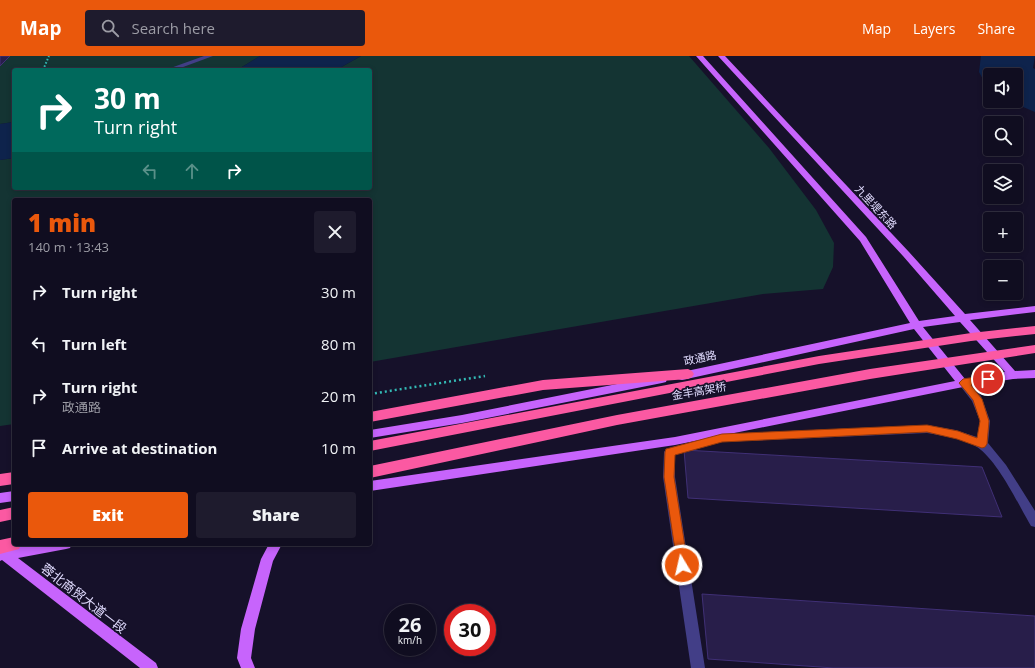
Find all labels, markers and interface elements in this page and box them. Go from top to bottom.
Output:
search box [85,10,365,46]
text: Map [20,15,61,41]
icon: search [99,17,121,39]
text: Search here [131,18,215,38]
text: Map [862,19,891,38]
text: Layers [913,19,955,38]
text: Share [977,19,1015,38]
map controls [983,68,1023,300]
button: sound [983,68,1023,108]
text: 30 m [94,79,161,117]
icon: right [28,84,80,136]
text: Turn right [94,115,177,139]
button: search [983,116,1023,156]
icon: left [139,160,161,182]
icon: ahead [181,160,203,182]
icon: right [223,160,245,182]
button: layers [983,164,1023,204]
street label: 九里堤东路 [852,181,901,232]
text: 1 min [28,206,96,239]
button: close [314,211,356,253]
button: + [983,212,1023,252]
text: 140 m · 13:43 [28,238,109,256]
button: − [983,260,1023,300]
icon: right [28,281,50,303]
text: Turn right [62,282,137,302]
text: 30 m [321,282,356,302]
icon: left [28,333,50,355]
text: Turn left [62,334,127,354]
text: 80 m [321,334,356,354]
street label: 政通路 [682,347,718,368]
pin [971,362,1005,396]
icon: arrive [977,368,999,390]
text: Turn right [62,377,137,397]
street label: 金丰高架桥 [671,378,727,403]
icon: right [28,385,50,407]
text: 20 m [321,386,356,406]
text: 政通路 [62,398,101,416]
icon: arrive [28,437,50,459]
text: Arrive at destination [62,438,217,458]
text: 10 m [321,438,356,458]
button: Exit [28,492,188,538]
button: Share [196,492,356,538]
position arrow [661,544,703,586]
street label: 蓉北商贸大道一段 [37,559,131,637]
speed limit sign: 30 [444,604,496,656]
text: 26 [399,611,421,638]
text: km/h [398,633,422,647]

